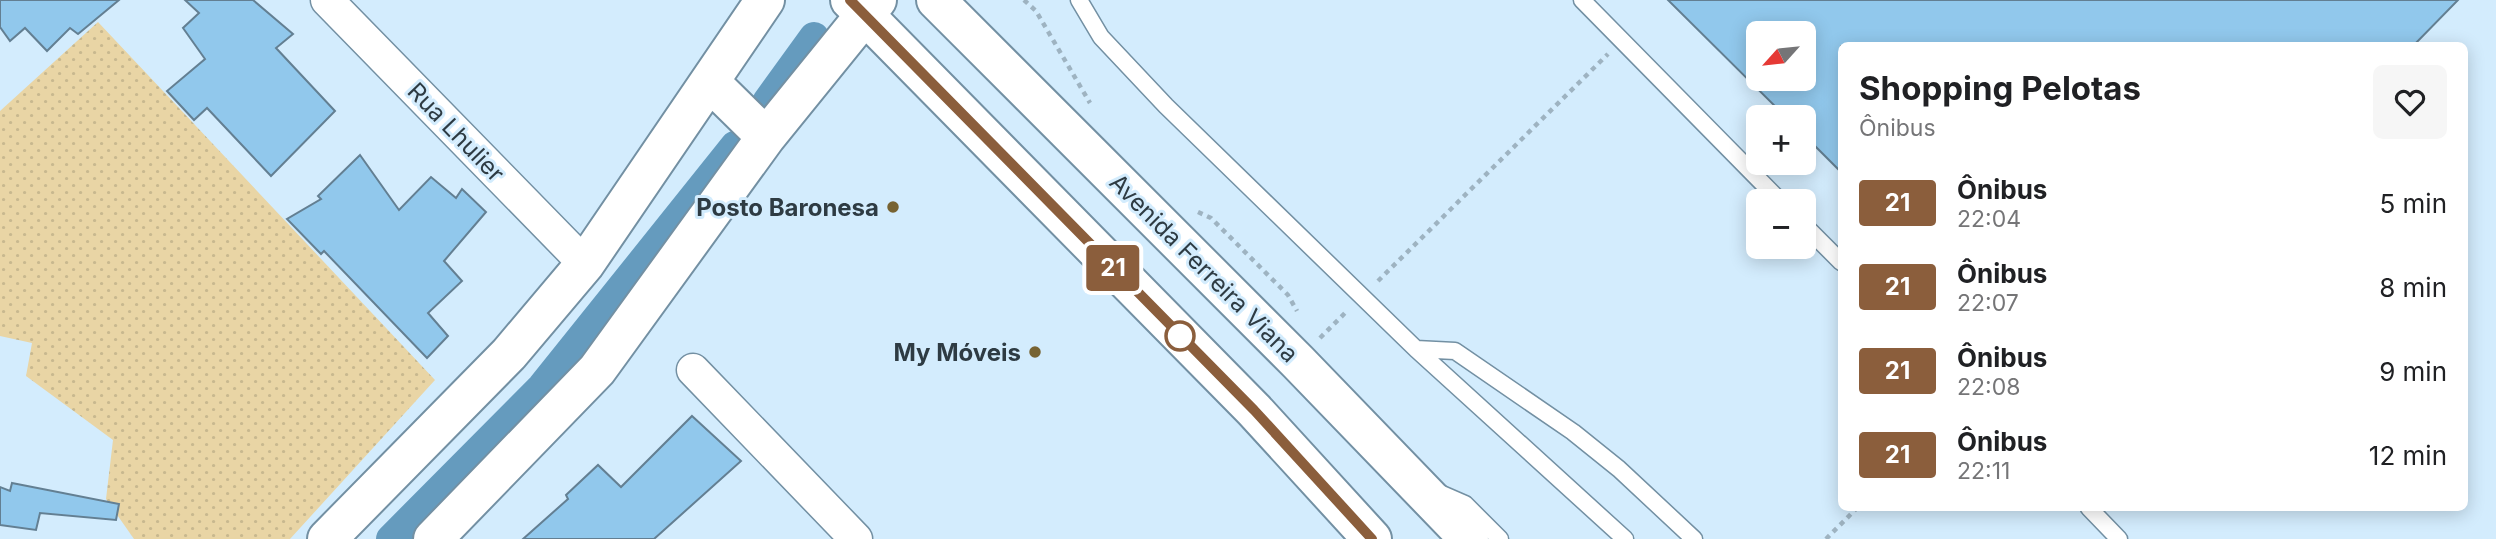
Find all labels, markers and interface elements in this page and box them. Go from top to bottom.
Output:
north arrow [1746,21,1816,91]
map controls [1746,21,1816,259]
button: heart [2373,65,2447,139]
text: Shopping Pelotas [1859,68,2141,108]
street label: Rua Lhulier [402,76,510,188]
button: + [1746,105,1816,175]
text: Ônibus [1859,114,1936,142]
street label: Avenida Ferreira Viana [1104,168,1304,368]
text: Ônibus [1957,174,2047,205]
text: 21 [1885,188,1910,217]
text: 5 min [2379,188,2447,219]
button: − [1746,189,1816,259]
place label: Posto Baronesa [696,193,879,222]
marker: Posto Baronesa [885,199,901,215]
text: 22:04 [1957,205,2021,233]
line badge: 21 [1082,245,1144,291]
text: 21 [1100,253,1126,282]
text: Ônibus [1957,258,2047,289]
text: 21 [1885,272,1910,301]
text: 8 min [2379,272,2447,303]
text: 22:07 [1957,289,2019,317]
unlabelled marker [1165,321,1195,351]
place label: My Móveis [893,338,1021,367]
text: Ônibus [1957,342,2047,373]
marker: My Móveis [1027,344,1043,360]
text: 21 [1885,356,1910,385]
text: 9 min [2379,356,2447,387]
text: 22:08 [1957,373,2020,401]
text: Ônibus [1957,426,2047,457]
text: 21 [1885,440,1910,469]
text: 12 min [2369,440,2447,471]
text: 22:11 [1957,457,2010,485]

